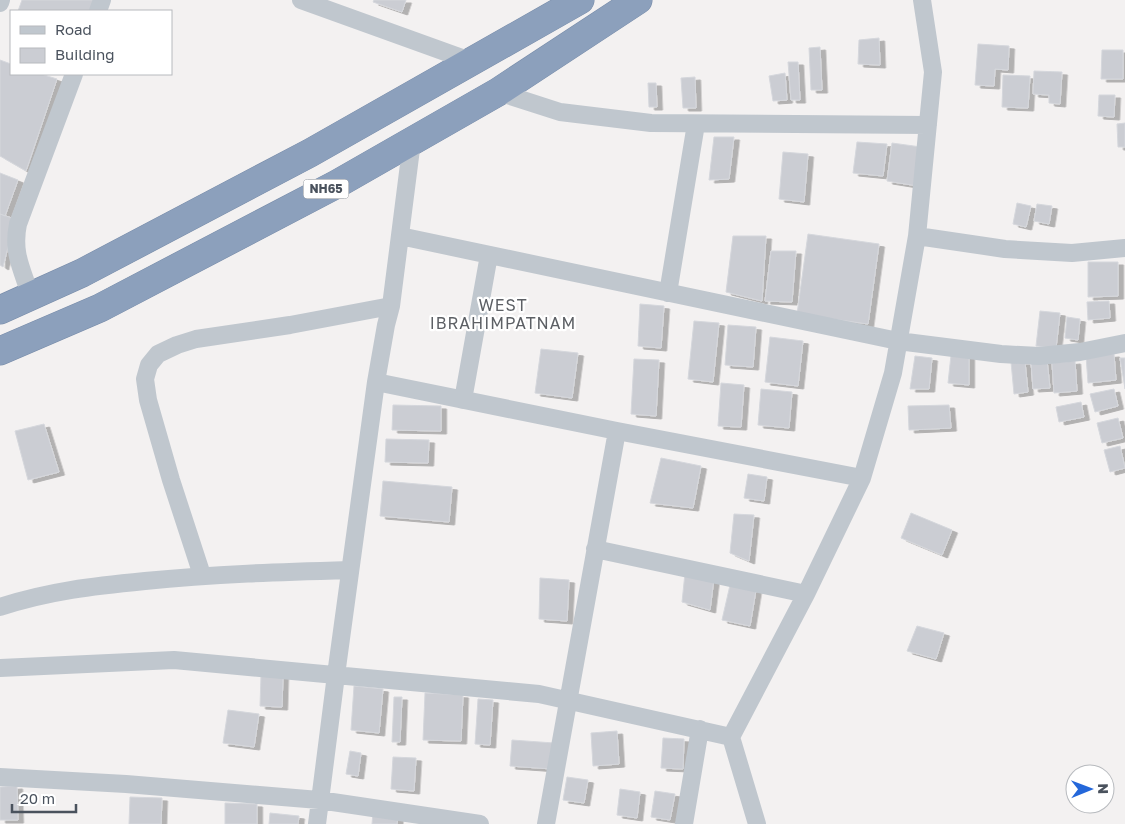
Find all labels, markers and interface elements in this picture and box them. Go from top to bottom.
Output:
legend [10,10,172,75]
text: Road [55,20,92,38]
text: Building [55,45,115,63]
road number: NH65 [304,180,348,198]
district label: WEST IBRAHIMPATNAM [430,295,576,333]
north arrow [1065,764,1115,814]
scale bar [12,782,76,814]
text: N [1095,783,1112,794]
text: 20 m [20,789,55,807]

